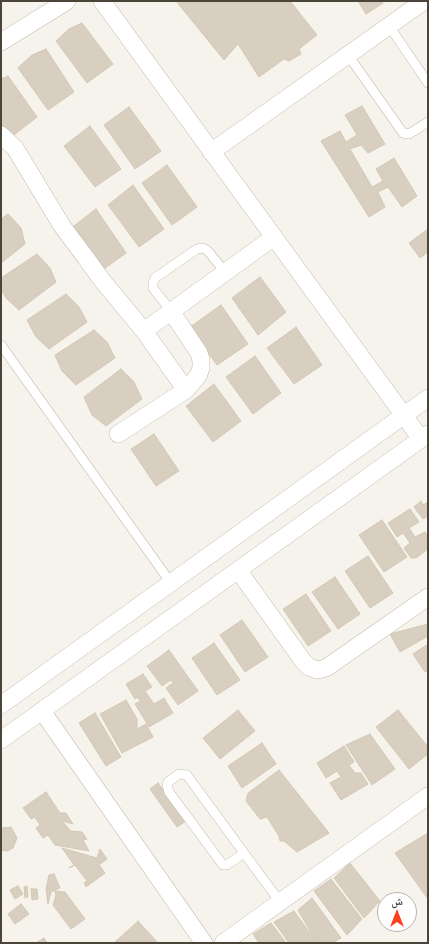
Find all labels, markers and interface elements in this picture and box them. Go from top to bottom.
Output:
north arrow [377,892,417,932]
text: ش [391,895,403,907]

